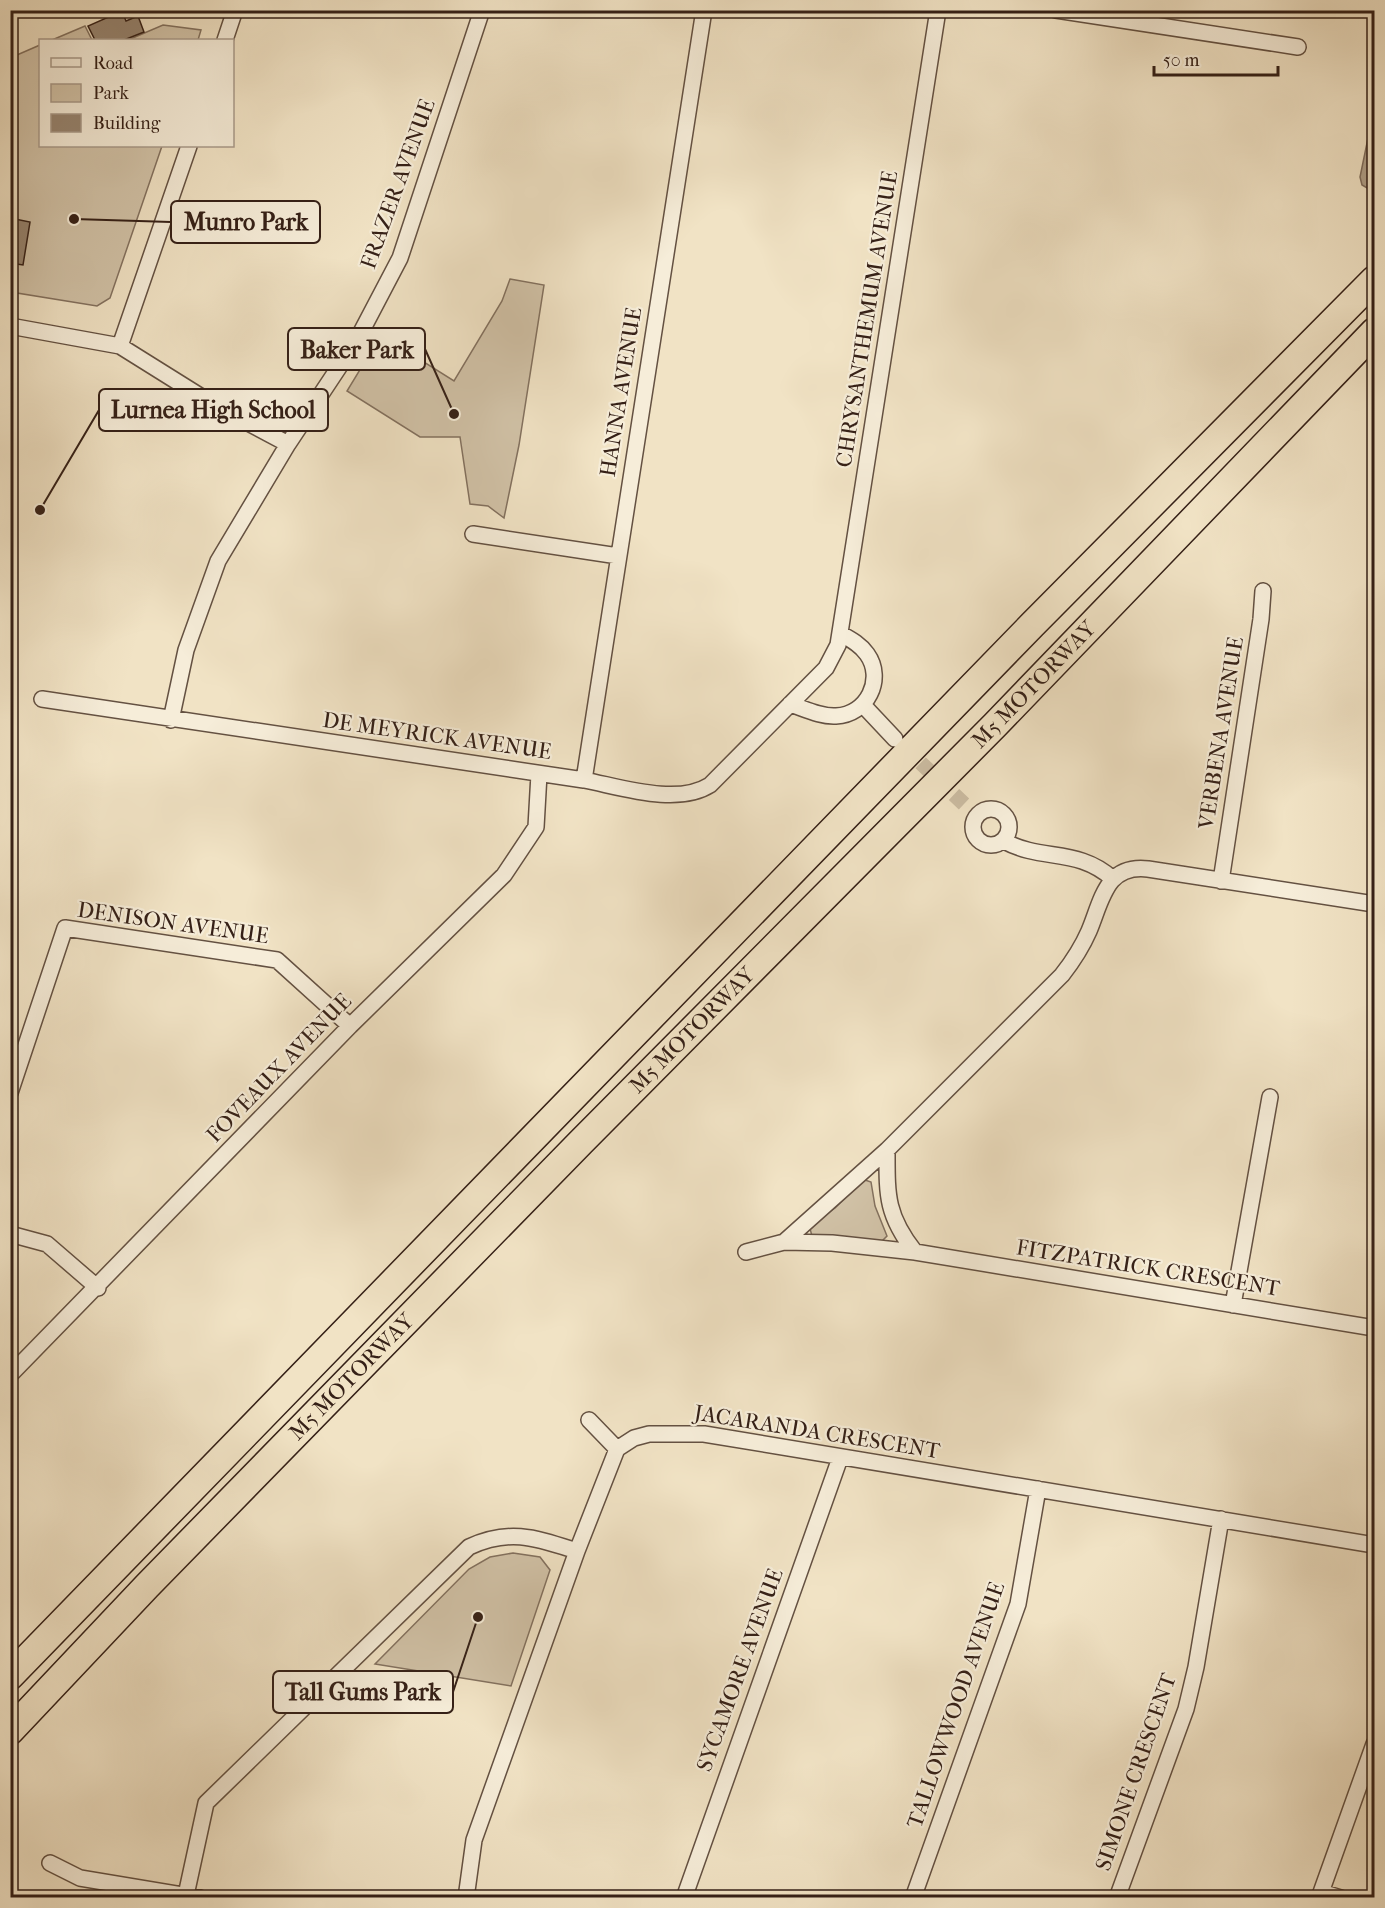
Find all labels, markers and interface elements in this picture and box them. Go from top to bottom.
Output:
legend [39,39,234,147]
scale bar [1154,39,1278,77]
text: 50 m [1163,50,1200,71]
text: Road [93,53,133,74]
text: Park [93,83,130,104]
street label: FRAZER AVENUE [355,96,441,272]
text: Building [93,113,161,134]
street label: CHRYSANTHEMUM AVENUE [831,169,903,469]
callout: Munro Park [171,201,320,243]
text: Munro Park [184,208,309,236]
street label: HANNA AVENUE [595,305,647,479]
callout: Baker Park [288,328,425,370]
text: Baker Park [300,336,414,364]
callout: Lurnea High School [99,389,328,431]
text: Lurnea High School [111,396,316,424]
street label: M5 MOTORWAY [966,615,1102,754]
street label: VERBENA AVENUE [1193,635,1249,832]
street label: DE MEYRICK AVENUE [321,707,553,765]
street label: DENISON AVENUE [76,897,270,949]
street label: M5 MOTORWAY [624,961,761,1099]
street label: FOVEAUX AVENUE [201,988,357,1148]
street label: FITZPATRICK CRESCENT [1014,1234,1283,1302]
street label: M5 MOTORWAY [284,1307,420,1446]
street label: JACARANDA CRESCENT [690,1399,943,1464]
street label: SYCAMORE AVENUE [691,1565,789,1775]
street label: TALLOWWOOD AVENUE [902,1579,1010,1831]
street label: SIMONE CRESCENT [1090,1669,1182,1874]
callout: Tall Gums Park [273,1671,453,1713]
text: Tall Gums Park [284,1678,442,1706]

